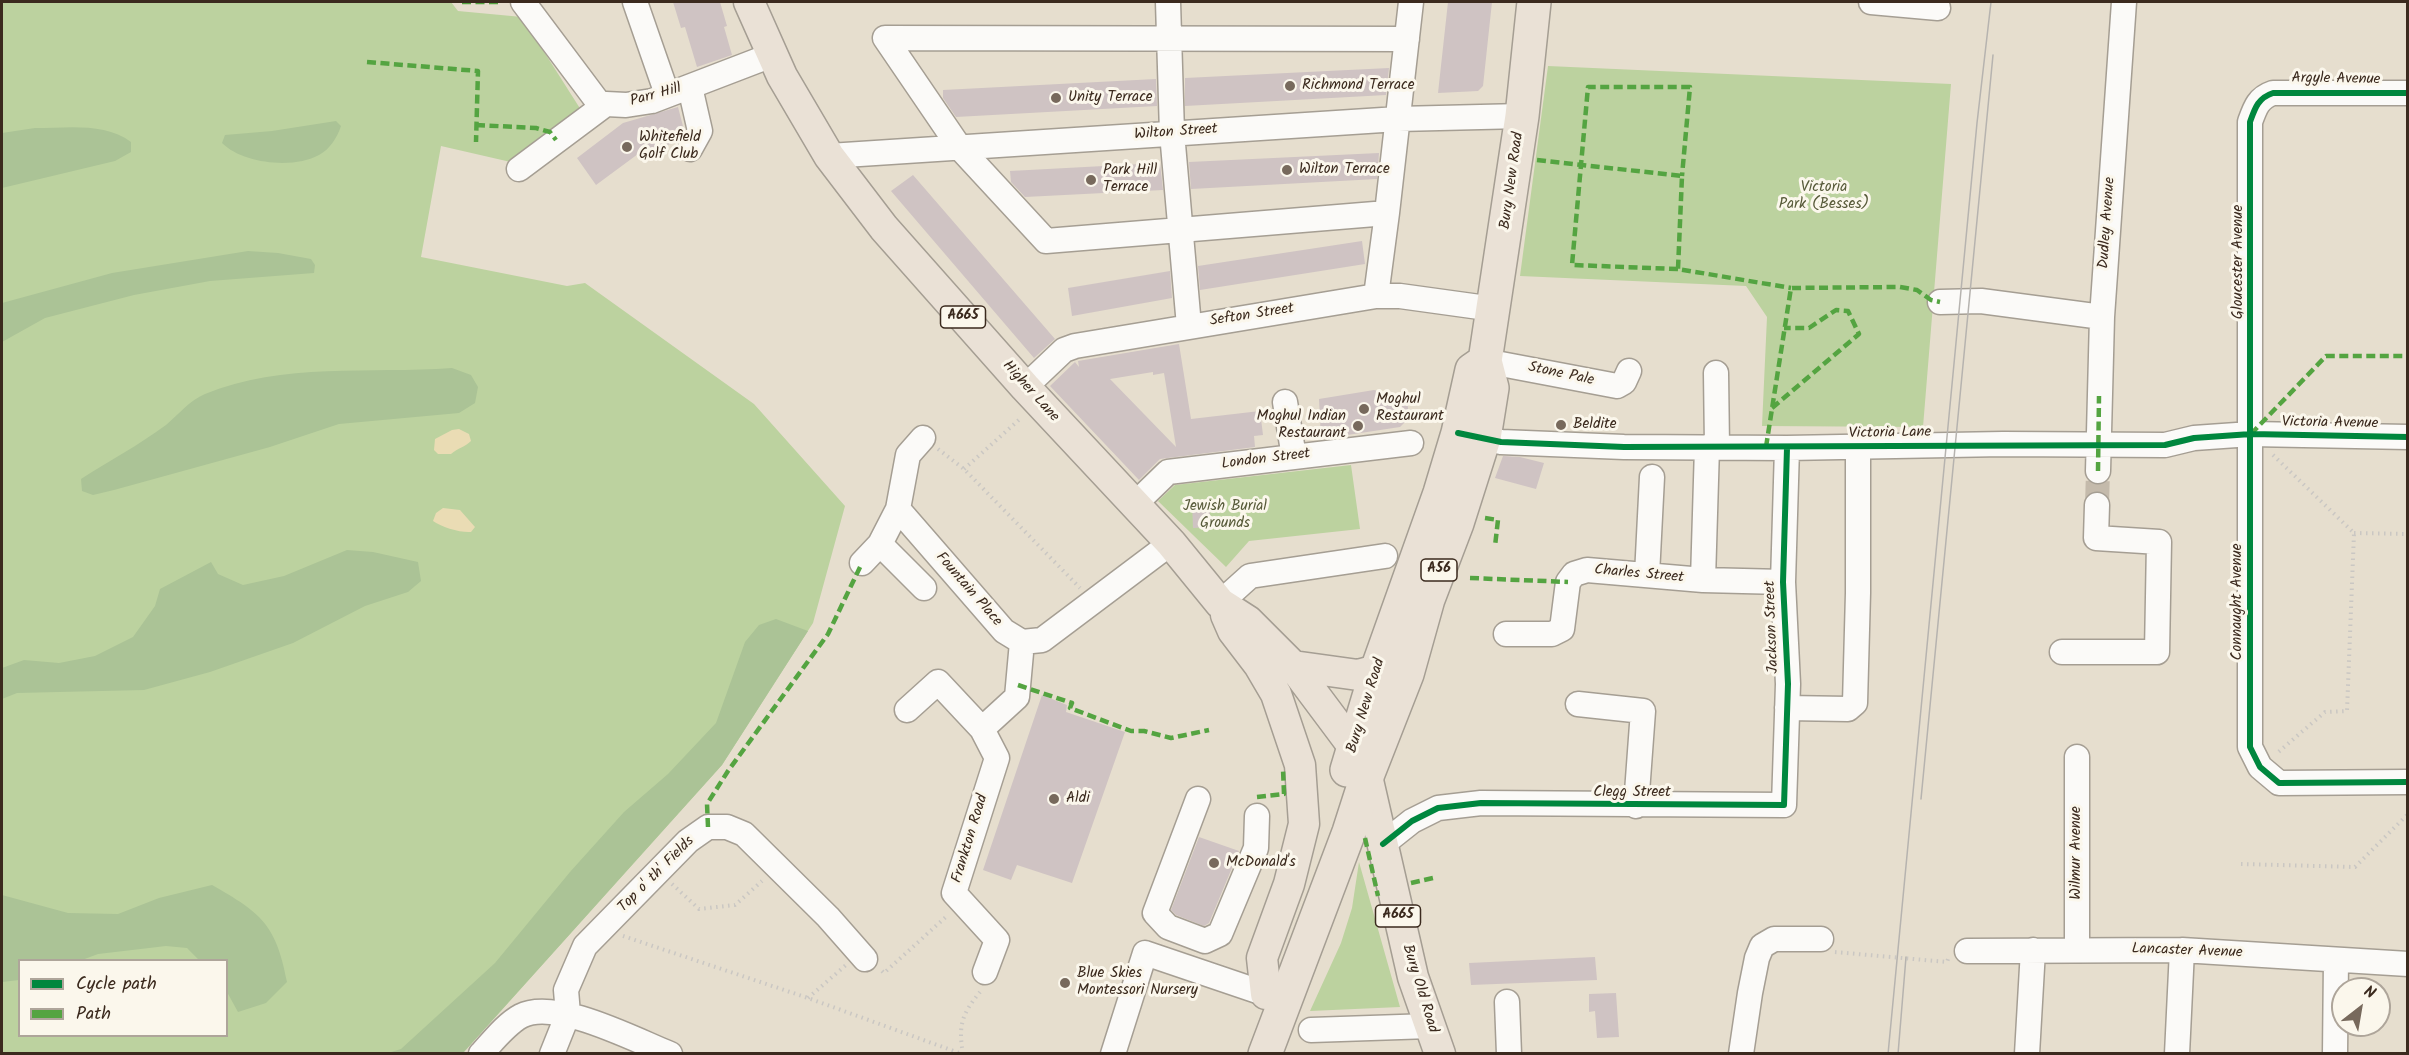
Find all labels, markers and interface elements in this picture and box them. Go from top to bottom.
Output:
street label: Argyle Avenue [2291,70,2381,90]
place label: Richmond Terrace [1302,77,1414,95]
marker: Richmond Terrace [1283,79,1297,93]
street label: Parr Hill [629,81,683,111]
place label: Unity Terrace [1068,89,1153,107]
marker: Unity Terrace [1049,91,1063,105]
street label: Wilton Street [1134,121,1218,145]
place label: Whitefield Golf Club [639,129,701,164]
street label: Bury New Road [1497,131,1529,231]
marker: Whitefield Golf Club [620,140,634,154]
place label: Wilton Terrace [1299,161,1390,179]
place label: Park Hill Terrace [1103,162,1157,197]
marker: Wilton Terrace [1280,163,1294,177]
marker: Park Hill Terrace [1084,173,1098,187]
street label: Dudley Avenue [2096,176,2120,270]
park label: Victoria Park (Besses) [1779,179,1869,214]
street label: Gloucester Avenue [2230,205,2248,319]
street label: Sefton Street [1209,300,1295,332]
road number: A665 [940,306,986,328]
street label: Higher Lane [998,358,1062,426]
street label: Stone Pale [1526,359,1596,391]
place label: Moghul Restaurant [1376,391,1444,426]
marker: Moghul Restaurant [1357,402,1371,416]
place label: Moghul Indian Restaurant [1257,408,1346,443]
street label: Victoria Avenue [2282,414,2378,434]
place label: Beldite [1573,416,1617,434]
marker: Beldite [1554,418,1568,432]
marker: Moghul Indian Restaurant [1351,419,1365,433]
street label: Victoria Lane [1849,424,1931,444]
street label: London Street [1221,446,1311,474]
park label: Jewish Burial Grounds [1183,498,1267,533]
street label: Connaught Avenue [2229,543,2247,661]
street label: Fountain Place [931,549,1005,631]
road number: A56 [1421,559,1457,581]
street label: Charles Street [1593,562,1685,588]
street label: Jackson Street [1762,580,1784,674]
street label: Bury New Road [1344,657,1390,755]
street label: Clegg Street [1593,784,1671,802]
place label: Aldi [1066,790,1090,808]
marker: Aldi [1047,792,1061,806]
street label: Frankton Road [949,793,993,885]
street label: Wilmur Avenue [2068,806,2086,900]
street label: Top o' th' Fields [615,833,699,917]
place label: McDonald's [1226,854,1296,872]
marker: McDonald's [1207,856,1221,870]
road number: A665 [1376,905,1420,927]
street label: Lancaster Avenue [2131,941,2243,963]
street label: Bury Old Road [1397,943,1441,1035]
legend [18,959,228,1037]
place label: Blue Skies Montessori Nursery [1077,965,1198,1000]
text: Cycle path [76,970,157,999]
marker: Blue Skies Montessori Nursery [1058,976,1072,990]
north arrow [2331,977,2391,1037]
text: N [2359,980,2380,1006]
text: Path [76,1000,111,1029]

